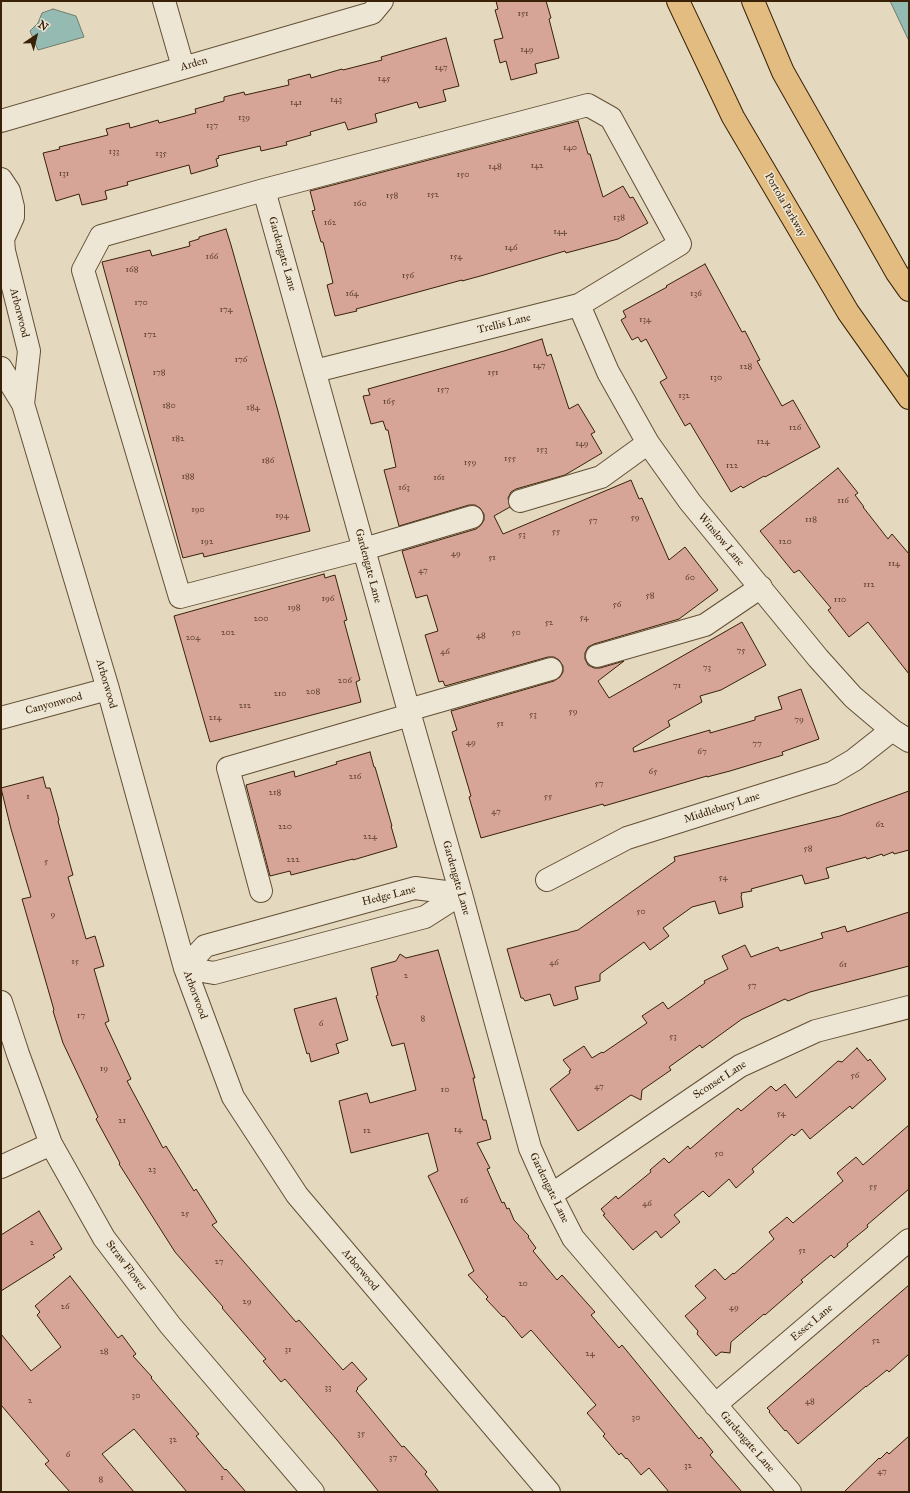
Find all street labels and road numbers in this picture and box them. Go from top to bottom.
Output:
street label: Arden [179,54,209,74]
street label: Portola Parkway [761,171,809,239]
street label: Gardengate Lane [265,215,299,293]
street label: Arborwood [6,287,32,339]
street label: Trellis Lane [476,311,532,337]
street label: Winslow Lane [695,511,747,569]
street label: Gardengate Lane [352,527,384,605]
street label: Arborwood [93,658,119,710]
street label: Canyonwood [24,690,84,718]
street label: Middlebury Lane [682,790,762,826]
street label: Gardengate Lane [439,839,473,917]
street label: Hedge Lane [361,883,417,909]
street label: Arborwood [180,969,210,1021]
street label: Sconset Lane [691,1058,749,1102]
street label: Gardengate Lane [526,1151,572,1225]
street label: Straw Flower [103,1238,149,1294]
street label: Arborwood [339,1246,381,1294]
street label: Essex Lane [788,1302,836,1344]
street label: Gardengate Lane [717,1409,777,1475]

